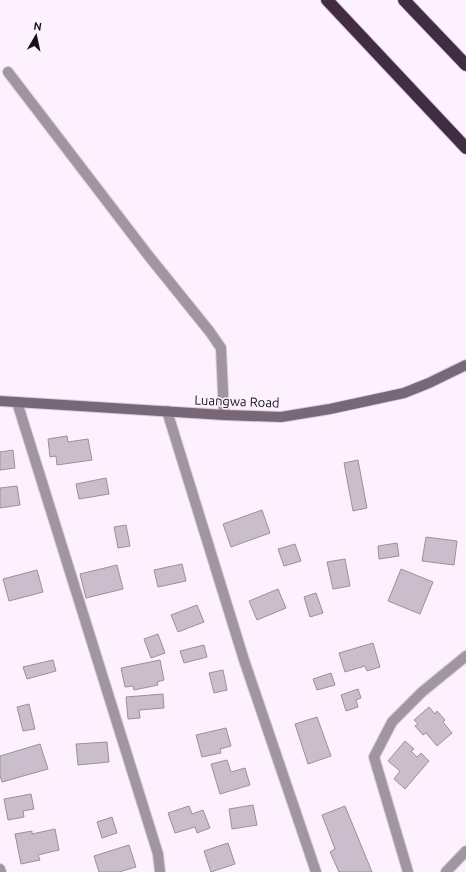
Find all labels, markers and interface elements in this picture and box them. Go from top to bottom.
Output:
north arrow [16,16,56,56]
text: N [33,20,43,33]
street label: Luangwa Road [194,393,280,409]

